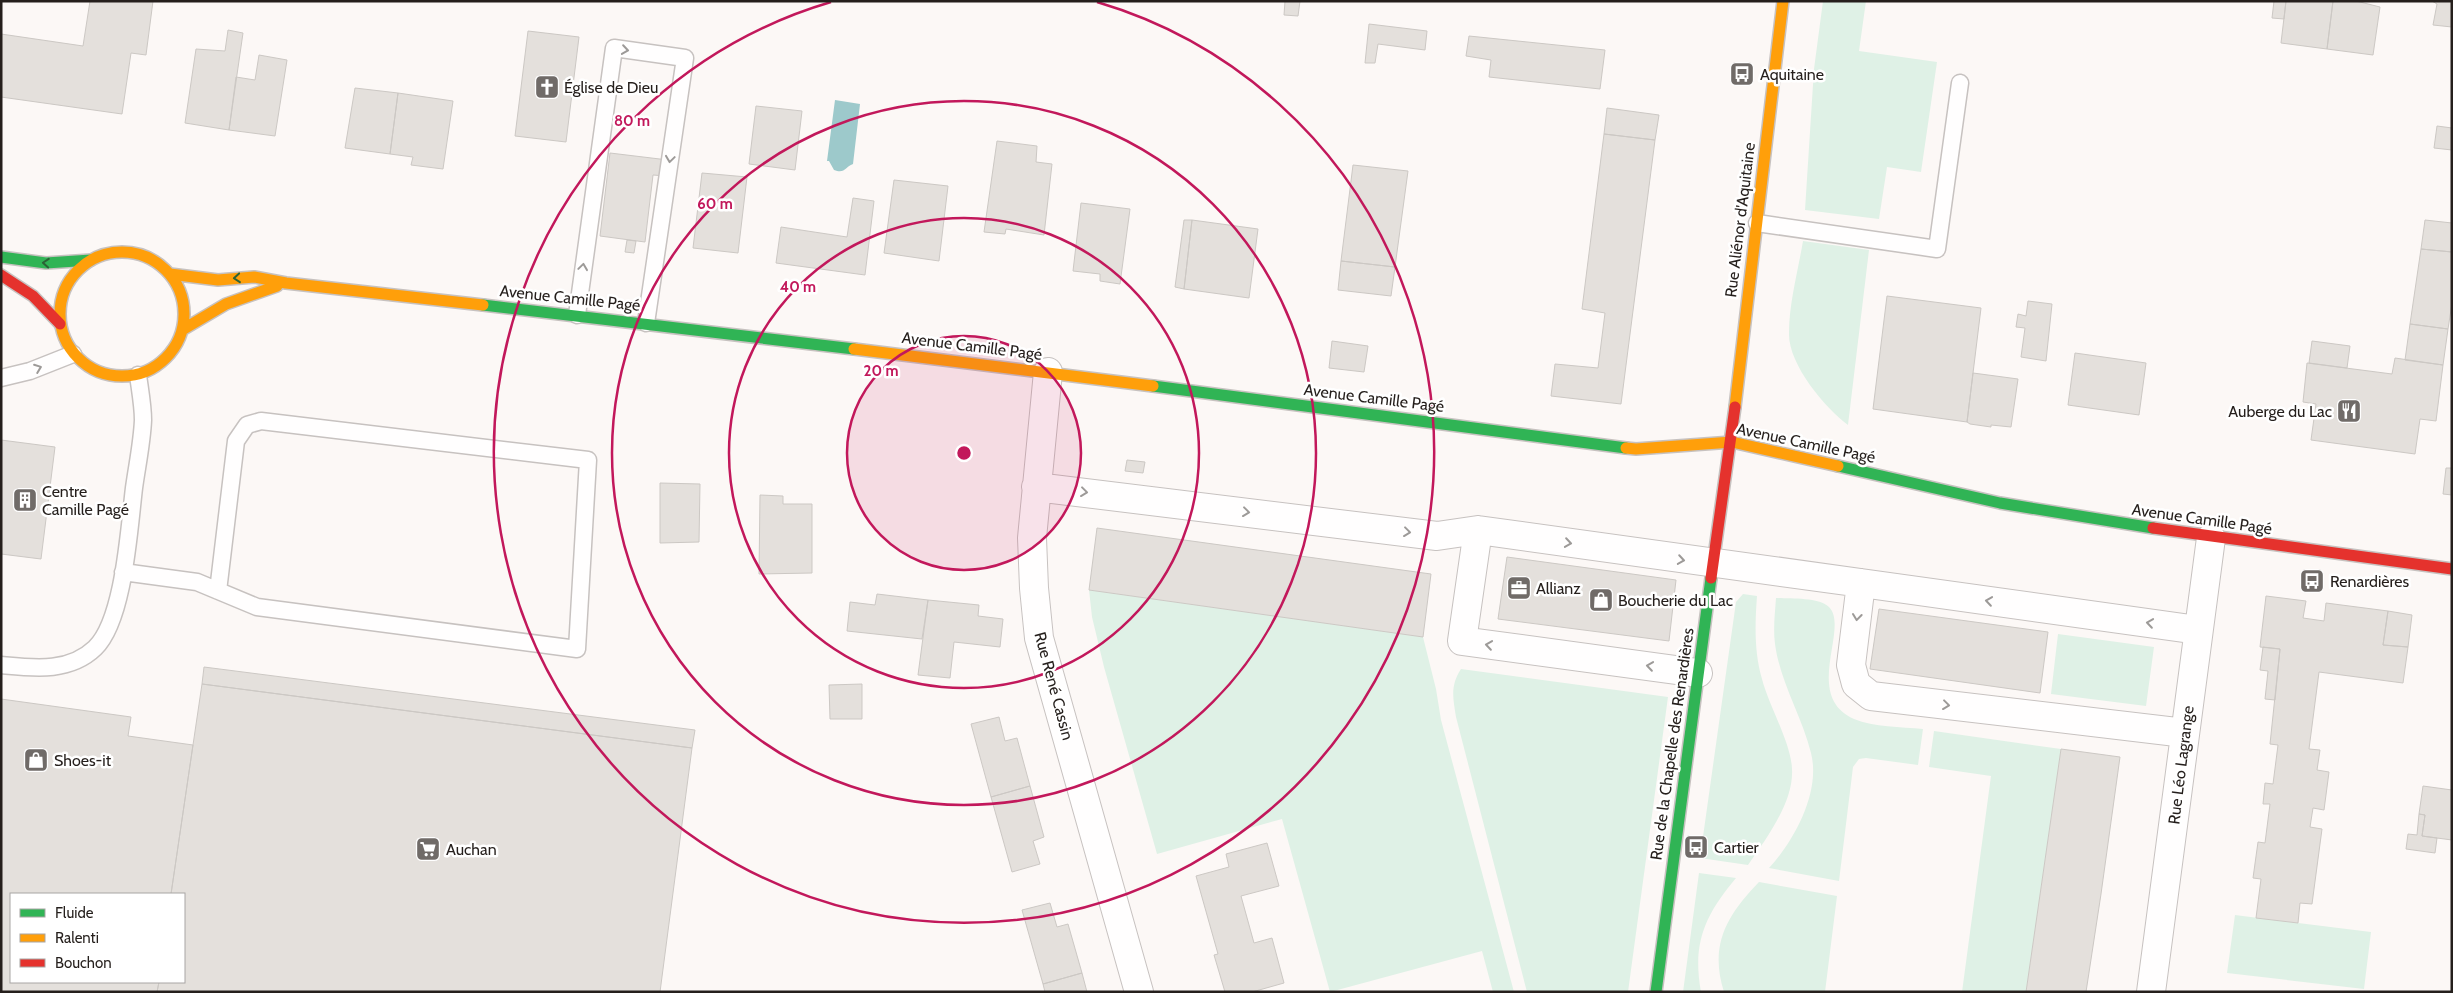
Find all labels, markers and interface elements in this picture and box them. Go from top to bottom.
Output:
one-way arrow [622,44,630,55]
bus stop icon: Aquitaine [1729,61,1755,87]
place label: Aquitaine [1760,65,1824,84]
church icon: Église de Dieu [534,74,560,100]
place label: Église de Dieu [564,78,658,97]
text: 80 m [614,112,650,130]
street label: Rue Aliénor d'Aquitaine [1721,141,1759,299]
one-way arrow [665,155,676,163]
text: 60 m [697,195,733,213]
one-way arrow [42,258,50,269]
one-way arrow [577,263,588,271]
one-way arrow [233,273,241,284]
text: 40 m [780,278,816,296]
street label: Avenue Camille Pagé [499,281,641,315]
street label: Avenue Camille Pagé [901,328,1043,364]
text: 20 m [864,362,898,380]
one-way arrow [33,364,42,374]
street label: Avenue Camille Pagé [1303,380,1445,416]
restaurant icon: Auberge du Lac [2336,398,2362,424]
place label: Auberge du Lac [2228,402,2332,421]
street label: Avenue Camille Pagé [1735,419,1877,467]
centre of rings [955,444,973,462]
place label: Centre Camille Pagé [42,482,129,519]
one-way arrow [1081,486,1089,497]
building icon: Centre Camille Pagé [12,487,38,513]
street label: Avenue Camille Pagé [2131,500,2273,538]
one-way arrow [1242,506,1250,517]
one-way arrow [1403,526,1411,537]
one-way arrow [1564,537,1572,548]
one-way arrow [1677,554,1685,564]
bus stop icon: Renardières [2299,568,2325,594]
place label: Renardières [2330,572,2410,591]
office icon: Allianz [1506,575,1532,601]
place label: Allianz [1536,579,1581,598]
shop icon: Boucherie du Lac [1588,587,1614,613]
place label: Boucherie du Lac [1618,591,1733,610]
one-way arrow [1985,596,1993,607]
one-way arrow [1852,613,1863,621]
one-way arrow [2146,618,2154,629]
street label: Rue de la Chapelle des Renardières [1646,626,1698,861]
street label: Rue René Cassin [1030,630,1078,742]
one-way arrow [1485,640,1493,650]
one-way arrow [1646,661,1654,672]
one-way arrow [1942,699,1950,710]
street label: Rue Léo Lagrange [2164,705,2198,825]
shop icon: Shoes-it [23,747,49,773]
place label: Shoes-it [54,751,112,770]
bus stop icon: Cartier [1683,834,1709,860]
supermarket icon: Auchan [415,836,441,862]
place label: Cartier [1714,838,1760,857]
place label: Auchan [446,840,497,859]
legend [10,893,185,983]
text: Fluide [55,904,94,922]
text: Ralenti [55,929,99,947]
text: Bouchon [55,954,112,972]

